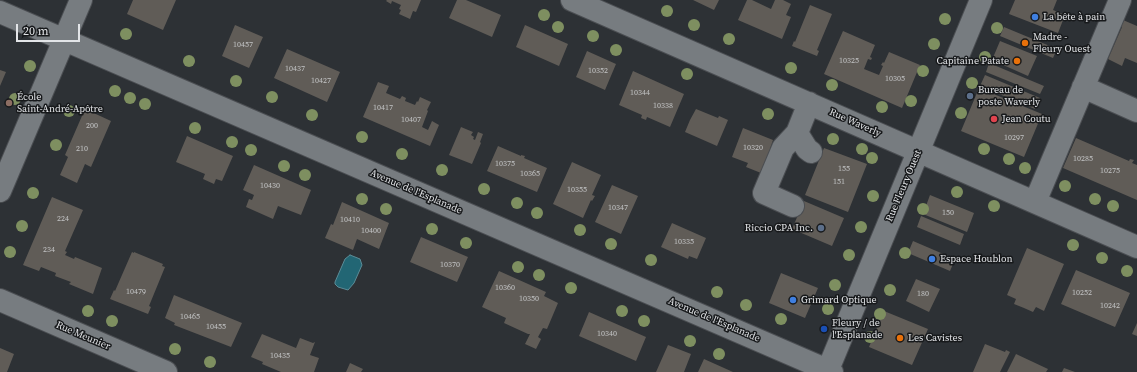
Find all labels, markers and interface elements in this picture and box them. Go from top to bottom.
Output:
place label: La bête à pain [1043,11,1105,23]
marker: La bête à pain [1030,12,1040,22]
scale bar [18,16,82,42]
text: 20 m [23,23,49,39]
place label: Madre - Fleury Ouest [1033,31,1090,54]
marker: Madre - Fleury Ouest [1020,38,1030,48]
house number: 10457 [233,40,253,50]
place label: Capitaine Patate [937,55,1009,67]
house number: 10325 [839,56,859,66]
marker: Capitaine Patate [1012,56,1022,66]
house number: 10437 [285,64,305,74]
house number: 10352 [588,66,608,76]
house number: 10305 [885,74,905,84]
house number: 10427 [311,76,331,86]
place label: Bureau de poste Waverly [978,84,1040,108]
house number: 10344 [630,88,650,98]
place label: École Saint-André-Apôtre [17,91,103,114]
marker: Bureau de poste Waverly [965,91,975,101]
marker: École Saint-André-Apôtre [4,98,14,108]
house number: 10338 [653,101,673,111]
house number: 10417 [373,103,393,113]
street label: Rue Waverly [827,106,883,140]
place label: Jean Coutu [1002,113,1051,125]
marker: Jean Coutu [989,114,999,124]
house number: 10407 [401,115,421,125]
house number: 200 [86,121,98,131]
house number: 10297 [1004,133,1024,143]
house number: 10320 [743,143,763,153]
house number: 210 [76,144,88,154]
street label: Rue Fleury Ouest [884,148,924,224]
house number: 10285 [1073,154,1093,164]
house number: 10375 [495,159,515,169]
house number: 155 [838,164,850,174]
house number: 10275 [1100,166,1120,176]
street label: Avenue de l'Esplanade [368,167,464,217]
house number: 10365 [520,169,540,179]
house number: 151 [833,177,845,187]
house number: 10430 [260,181,280,191]
house number: 10355 [567,185,587,195]
house number: 10347 [608,203,628,213]
house number: 150 [942,208,954,218]
house number: 224 [57,214,69,224]
house number: 10410 [340,215,360,225]
place label: Riccio CPA Inc. [745,222,813,234]
marker: Riccio CPA Inc. [816,223,826,233]
house number: 10400 [361,226,381,236]
house number: 10335 [674,237,694,247]
house number: 234 [43,245,55,255]
place label: Espace Houblon [940,253,1013,265]
marker: Espace Houblon [927,254,937,264]
house number: 10370 [440,260,460,270]
house number: 10360 [495,283,515,293]
house number: 10479 [126,287,146,297]
house number: 10252 [1072,288,1092,298]
house number: 180 [917,289,929,299]
house number: 10350 [519,294,539,304]
place label: Grimard Optique [801,294,877,306]
street label: Avenue de l'Esplanade [666,295,762,345]
marker: Grimard Optique [788,295,798,305]
house number: 10242 [1100,301,1120,311]
house number: 10465 [180,312,200,322]
place label: Fleury / de l'Esplanade [832,317,882,340]
street label: Rue Meunier [54,319,112,353]
house number: 10455 [206,322,226,332]
marker: Fleury / de l'Esplanade [819,324,829,334]
house number: 10340 [597,329,617,339]
place label: Les Cavistes [908,332,962,344]
marker: Les Cavistes [895,333,905,343]
house number: 10435 [270,351,290,361]

